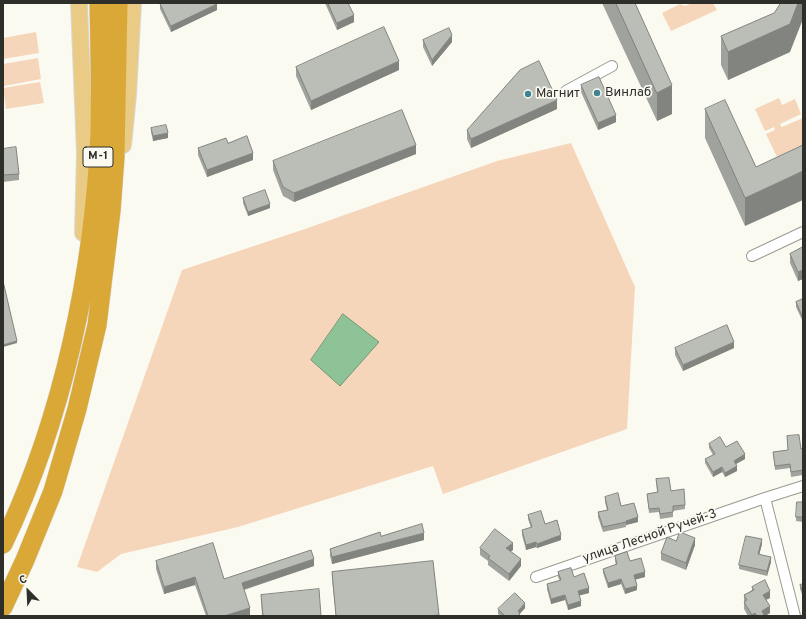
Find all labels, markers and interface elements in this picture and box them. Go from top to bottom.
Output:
place label: Винлаб [605,85,651,101]
place label: Магнит [536,86,580,102]
marker: Винлаб [592,88,602,98]
marker: Магнит [523,89,533,99]
road number: М-1 [83,147,113,167]
street label: улица Лесной Ручей-3 [581,507,719,567]
north arrow [8,571,48,611]
text: С [17,572,29,588]

